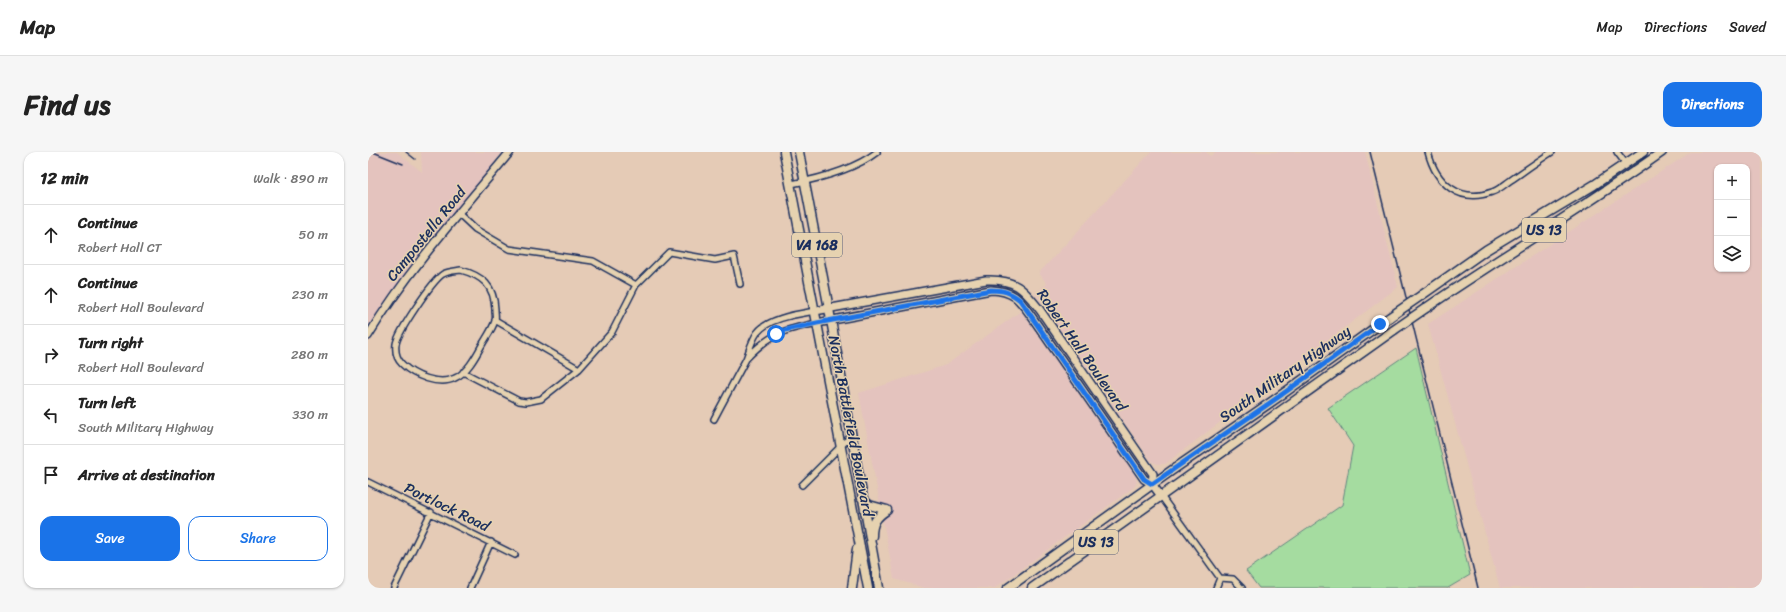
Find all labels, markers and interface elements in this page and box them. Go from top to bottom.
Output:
text: Map [20,11,55,44]
text: Map [1596,15,1622,40]
text: Directions [1644,15,1707,40]
text: Saved [1729,15,1766,40]
text: Find us [24,80,111,129]
button: Directions [1663,82,1762,127]
text: 12 min [40,163,88,193]
map controls [1714,164,1750,272]
button: + [1714,164,1750,200]
text: Walk · 890 m [253,167,328,190]
street label: Campostella Road [379,180,473,287]
button: − [1714,200,1750,236]
text: Continue [78,210,138,236]
road number: US 13 [1522,218,1566,242]
text: 50 m [298,223,328,246]
icon: ahead [40,224,62,246]
road number: VA 168 [792,233,842,257]
text: Robert Hall CT [78,236,161,259]
button: layers [1714,236,1750,272]
text: Continue [78,270,138,296]
text: 230 m [292,283,328,306]
street label: Robert Hall Boulevard [1030,283,1135,418]
icon: ahead [40,284,62,306]
text: Robert Hall Boulevard [78,296,203,319]
route end [1371,315,1389,333]
street label: South Military Highway [1213,318,1357,430]
route start [767,325,785,343]
text: Turn right [78,330,143,356]
street label: North Battlefield Boulevard [821,333,882,520]
text: 280 m [291,343,328,366]
icon: right [40,344,62,366]
text: Robert Hall Boulevard [78,356,203,379]
text: Turn left [78,390,136,416]
text: 330 m [292,403,328,426]
icon: left [40,404,62,426]
text: South Military Highway [78,416,214,439]
text: Arrive at destination [78,462,215,488]
icon: arrive [40,464,62,486]
street label: Portlock Road [400,475,495,539]
button: Save [40,516,180,561]
button: Share [188,516,328,561]
road number: US 13 [1074,530,1118,554]

